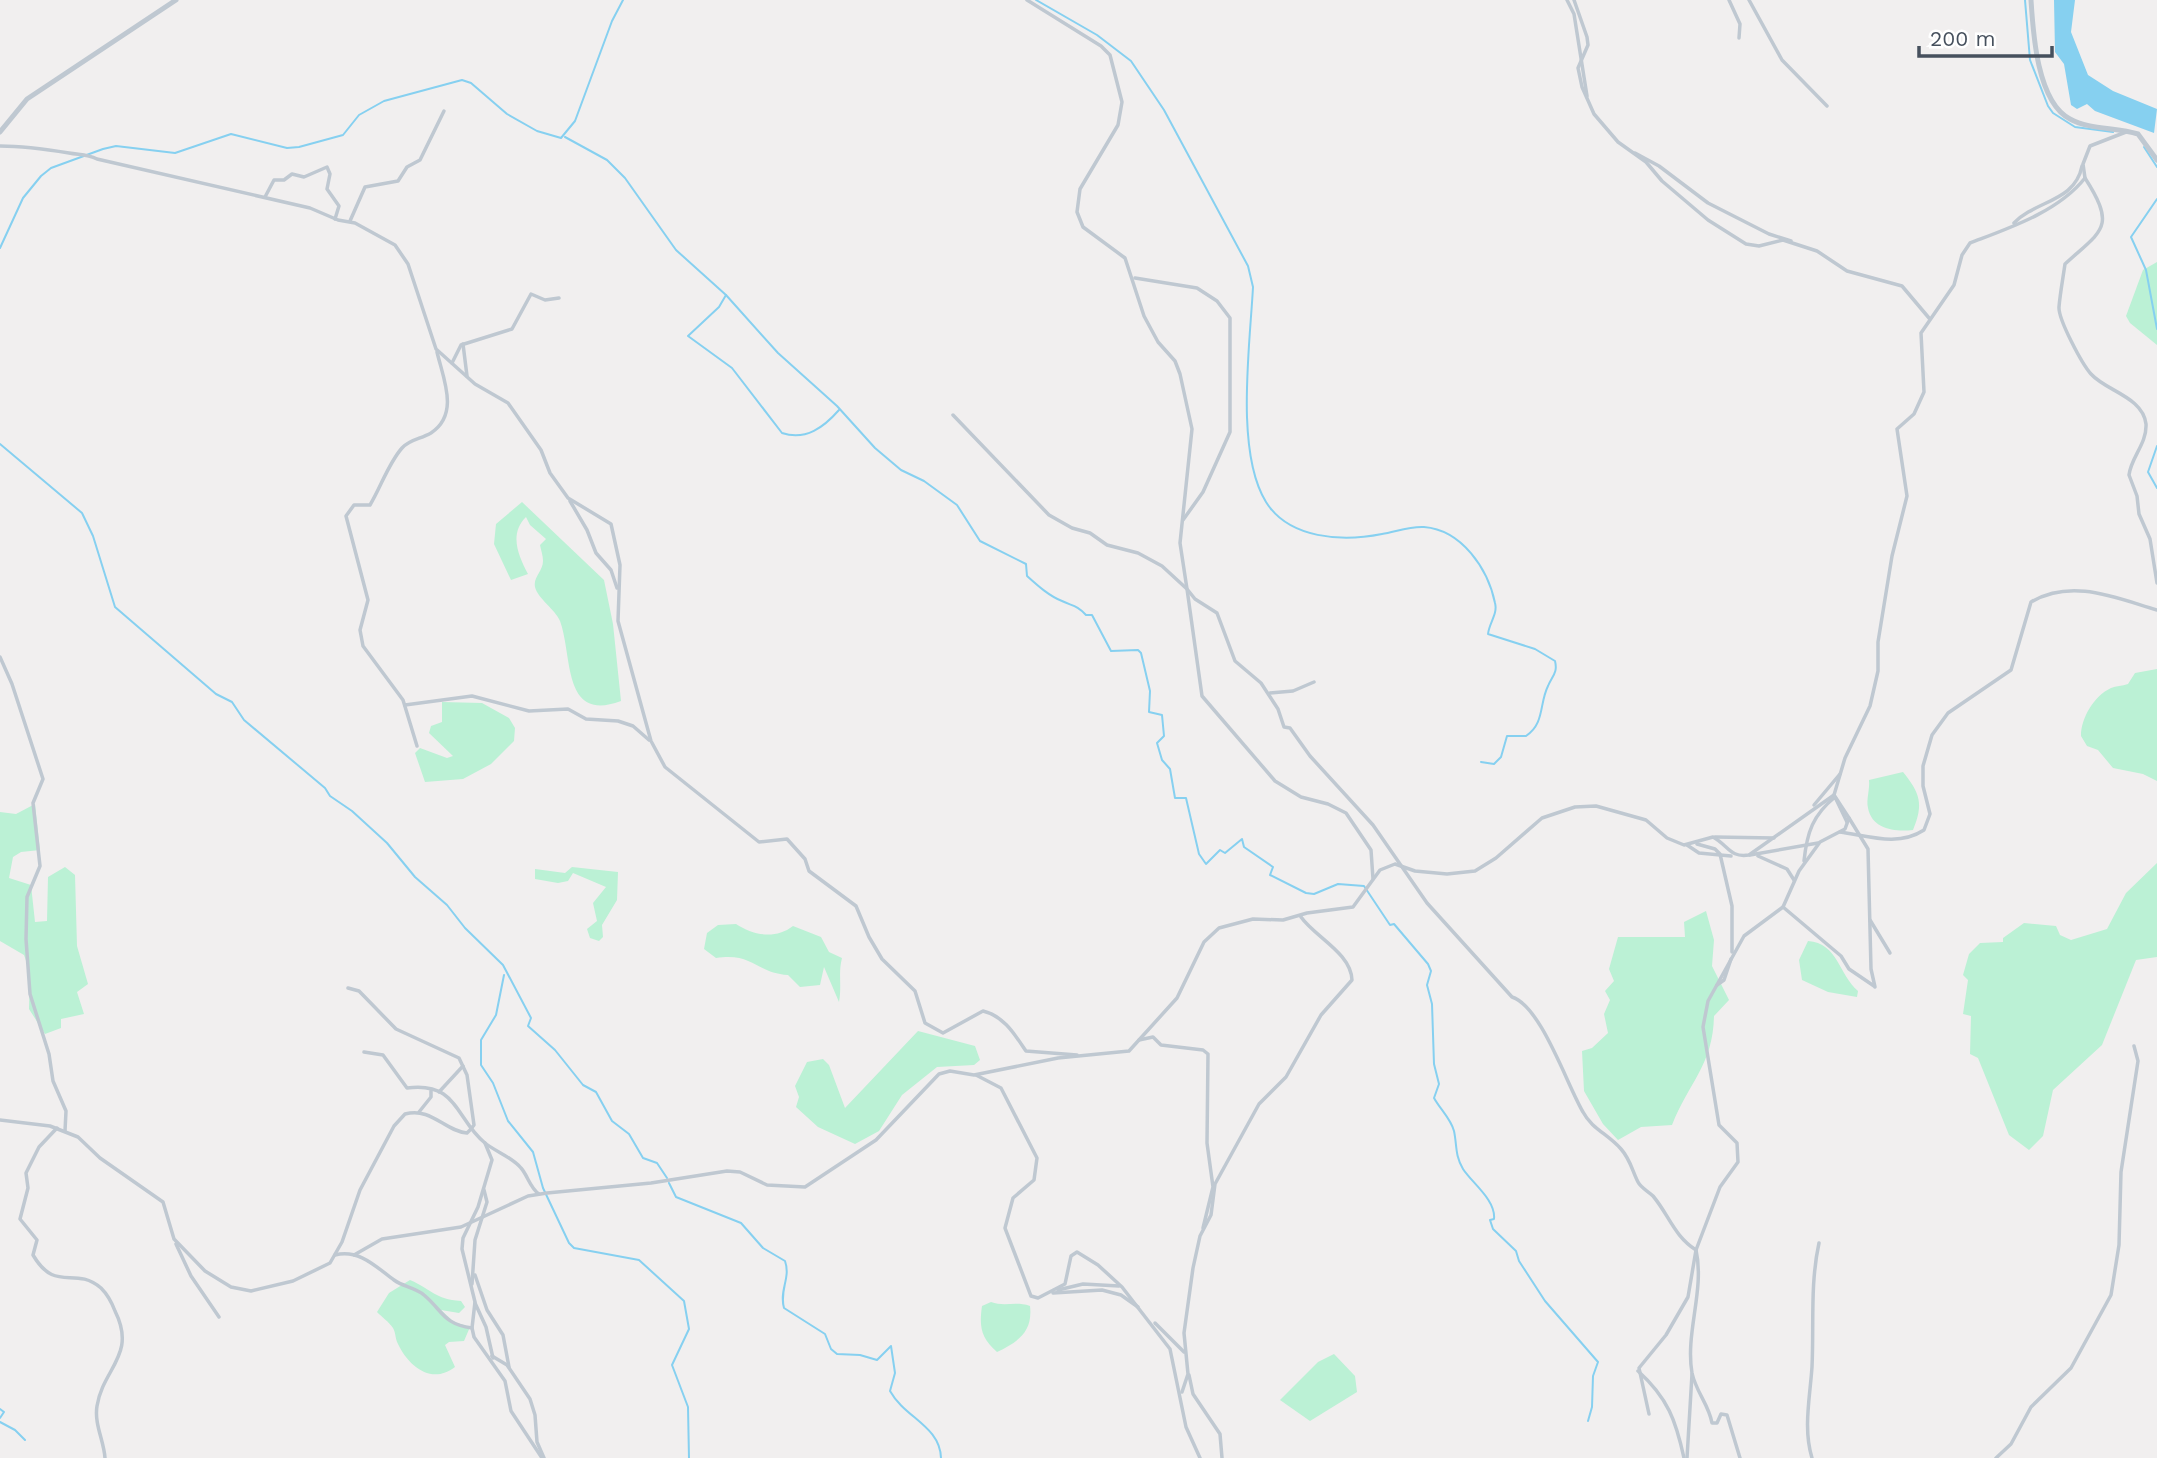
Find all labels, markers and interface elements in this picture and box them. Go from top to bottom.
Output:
scale bar [1919,14,2052,58]
text: 200 m [1930,26,1996,51]

